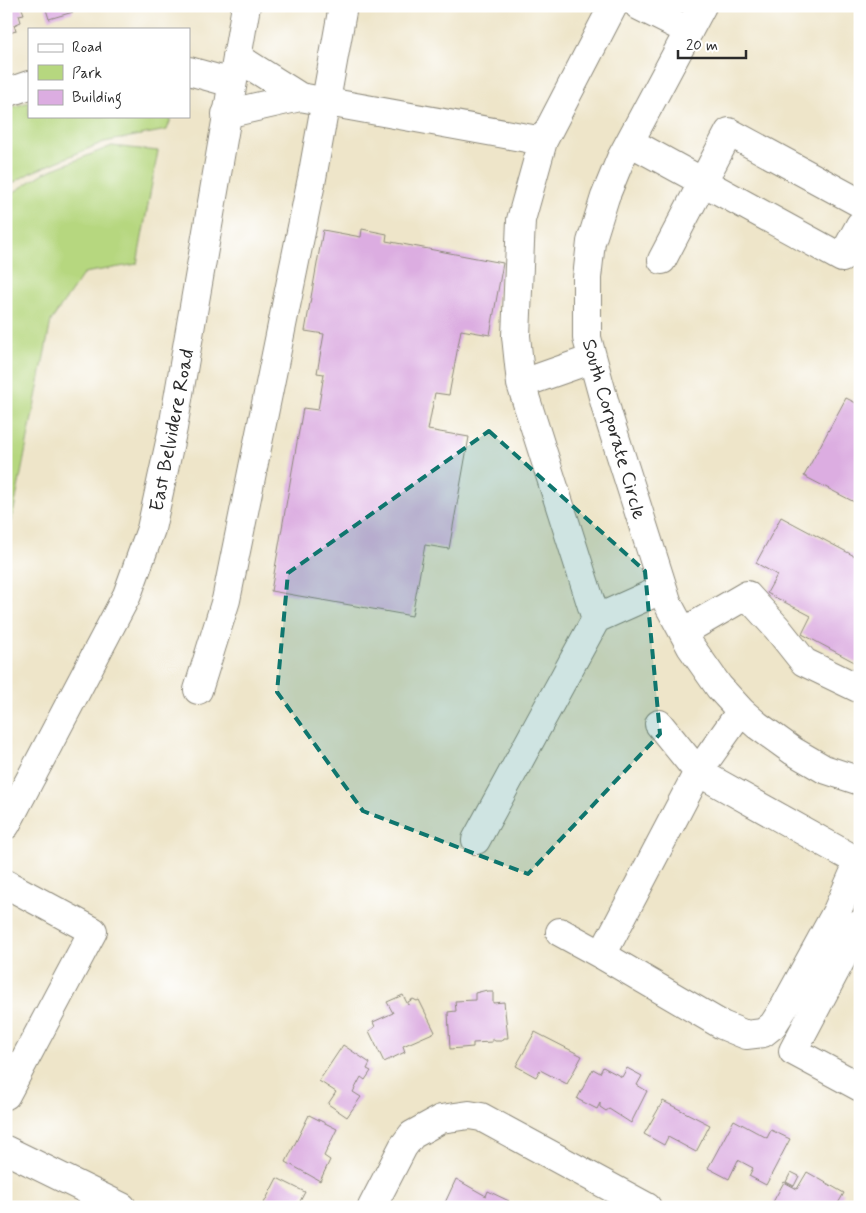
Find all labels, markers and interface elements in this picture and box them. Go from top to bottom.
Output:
legend [28,28,190,118]
scale bar [678,28,746,60]
text: 20 m [686,36,718,56]
text: Road [72,38,102,58]
text: Park [72,64,102,84]
text: Building [72,88,122,109]
street label: South Corporate Circle [575,336,652,523]
street label: East Belvidere Road [143,347,201,514]

